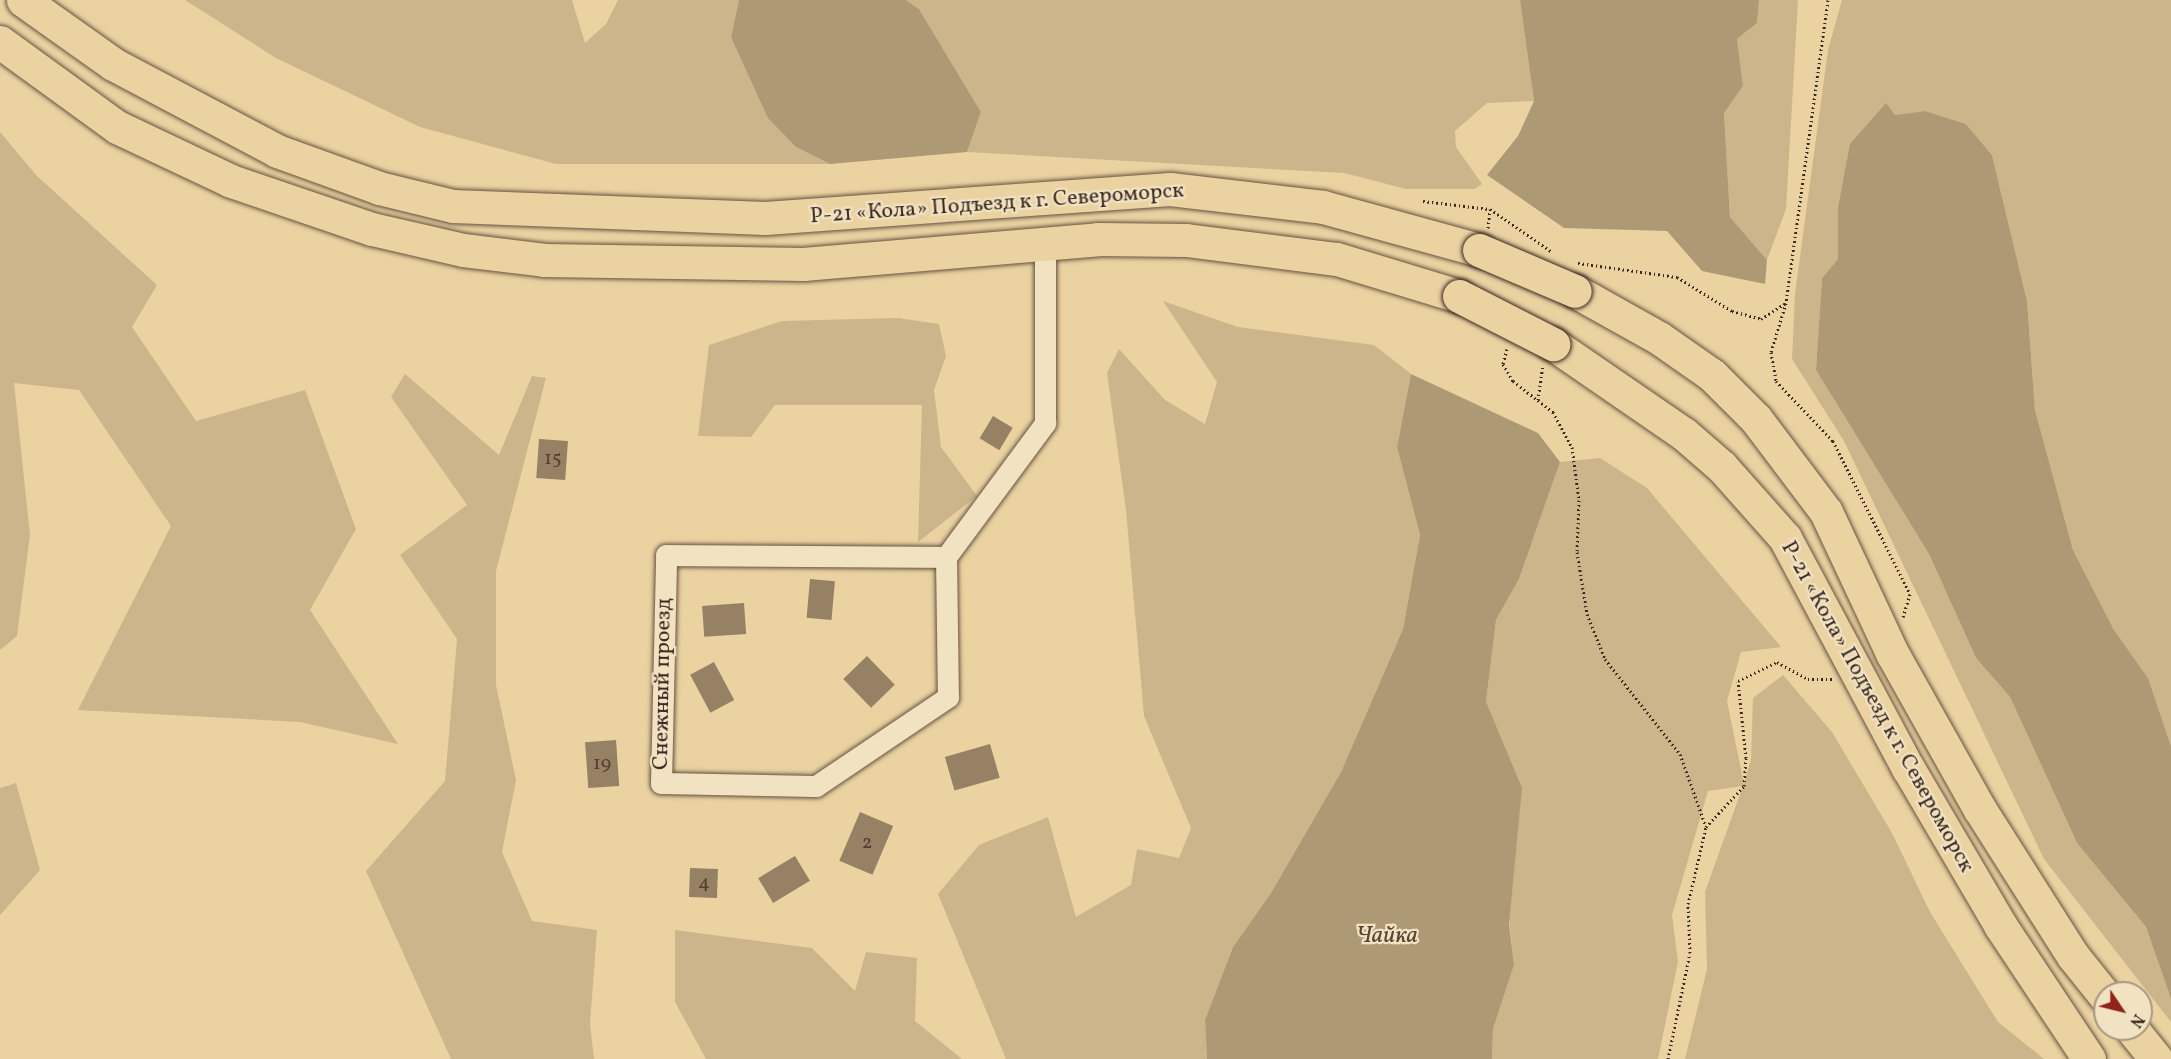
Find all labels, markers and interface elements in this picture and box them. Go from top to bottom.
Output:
street label: Р-21 «Кола» Подъезд к г. Североморск [809,178,1185,230]
house number: 15 [544,447,562,471]
street label: Р-21 «Кола» Подъезд к г. Североморск [1774,536,1980,878]
street label: Снежный проезд [648,598,678,770]
house number: 19 [593,752,611,776]
house number: 2 [862,831,872,855]
house number: 4 [698,871,710,895]
water label: Чайка [1356,923,1418,951]
north arrow [2093,981,2153,1041]
text: N [2124,1009,2148,1031]

